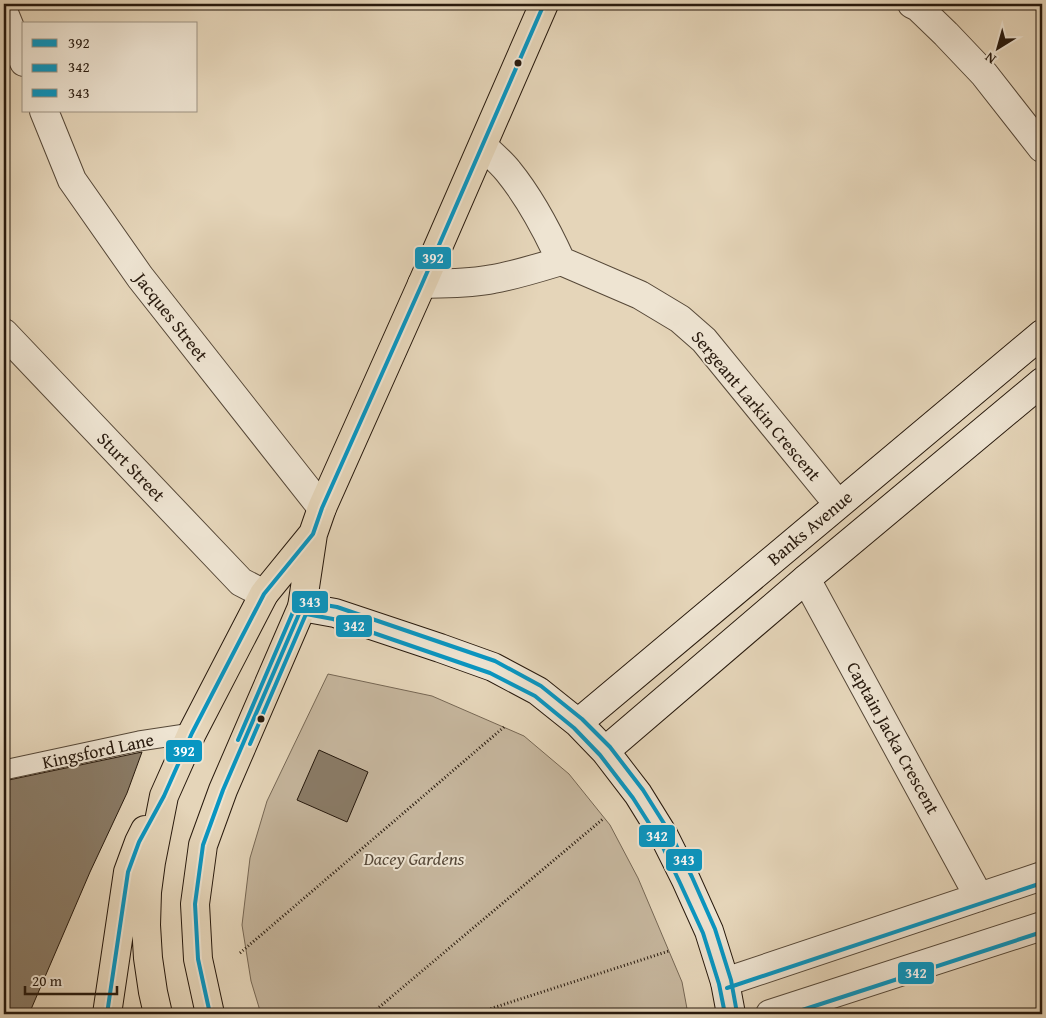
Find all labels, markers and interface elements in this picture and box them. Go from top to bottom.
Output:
legend [22,22,198,112]
north arrow [974,22,1024,72]
text: 392 [68,32,90,53]
text: N [980,47,1000,69]
text: 342 [68,56,90,77]
unlabelled marker [513,58,523,68]
text: 343 [68,82,90,103]
line badge: 392 [414,246,452,270]
text: 392 [422,248,444,268]
street label: Jacques Street [127,265,215,367]
street label: Sergeant Larkin Crescent [685,324,828,487]
street label: Sturt Street [91,426,172,508]
street label: Banks Avenue [761,484,858,572]
line badge: 343 [291,590,329,614]
text: 343 [299,592,321,612]
line badge: 342 [335,614,373,638]
text: 342 [343,616,365,636]
street label: Captain Jacka Crescent [840,656,947,820]
unlabelled marker [256,714,266,724]
street label: Kingsford Lane [40,726,156,776]
line badge: 392 [165,739,203,763]
text: 392 [173,741,195,761]
line badge: 342 [638,824,676,848]
text: 342 [646,826,668,846]
park label: Dacey Gardens [363,845,465,872]
line badge: 343 [665,848,703,872]
text: 343 [673,850,695,870]
line badge: 342 [897,961,935,985]
scale bar [25,963,118,995]
text: 342 [905,963,927,983]
text: 20 m [32,970,63,991]

